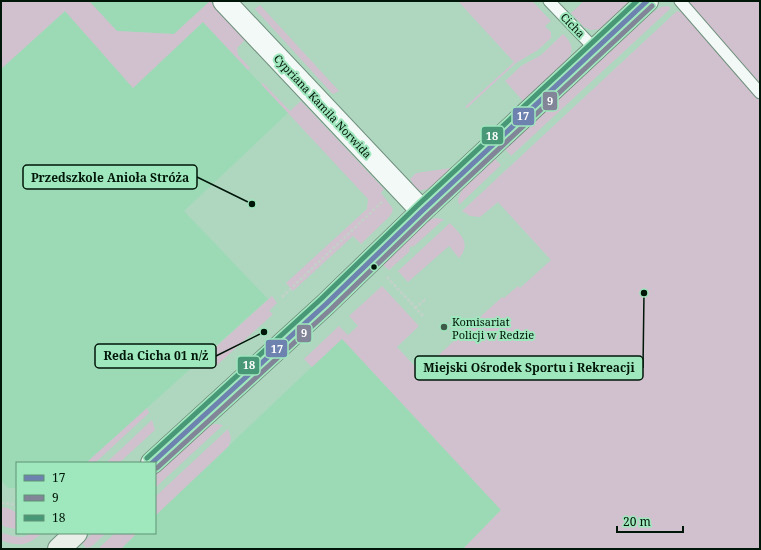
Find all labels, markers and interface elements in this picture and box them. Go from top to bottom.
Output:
street label: Cicha [558,9,588,41]
street label: Cypriana Kamila Norwida [271,51,375,161]
line badge: 9 [542,91,558,111]
text: 9 [547,93,553,108]
line badge: 17 [512,107,535,126]
text: 17 [517,108,529,123]
line badge: 18 [481,126,504,145]
text: 18 [486,128,498,143]
callout: Przedszkole Anioła Stróża [23,165,197,189]
text: Przedszkole Anioła Stróża [31,169,189,186]
unlabelled marker [369,262,379,272]
place label: Komisariat Policji w Redzie [452,314,534,342]
marker: Komisariat Policji w Redzie [439,322,449,332]
line badge: 9 [296,324,312,343]
text: 9 [301,325,307,340]
line badge: 17 [265,339,288,358]
text: 17 [271,341,283,356]
callout: Reda Cicha 01 n/ż [95,344,216,368]
text: Reda Cicha 01 n/ż [104,347,208,364]
line badge: 18 [237,356,260,375]
callout: Miejski Ośrodek Sportu i Rekreacji [415,356,643,380]
text: 18 [243,357,255,372]
text: Miejski Ośrodek Sportu i Rekreacji [423,359,635,376]
legend [16,462,156,534]
text: 17 [52,469,66,486]
text: 9 [52,489,59,506]
scale bar [617,508,683,534]
text: 18 [52,509,66,526]
text: 20 m [623,513,651,530]

